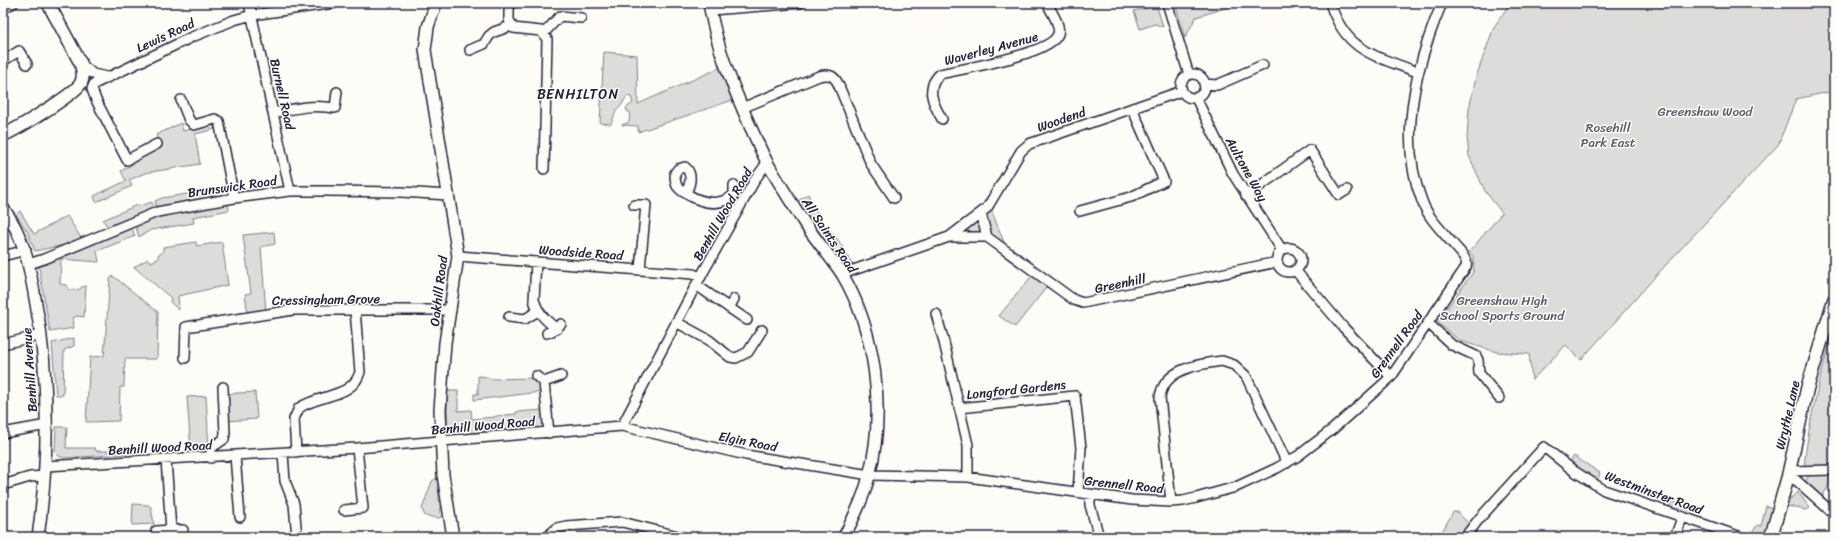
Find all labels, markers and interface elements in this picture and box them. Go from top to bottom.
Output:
street label: Lewis Road [132,11,199,59]
street label: Waverley Avenue [942,25,1041,72]
street label: Burnell Road [263,56,302,133]
district label: BENHILTON [537,82,619,107]
street label: Woodend [1034,100,1090,139]
park label: Greenshaw Wood [1658,100,1754,123]
park label: Rosehill Park East [1581,116,1636,154]
street label: Aultone Way [1219,132,1274,206]
street label: Benhill Wood Road [686,162,759,265]
street label: Brunswick Road [186,169,279,204]
street label: All Saints Road [795,192,864,279]
street label: Woodside Road [538,238,625,267]
street label: Oakhill Road [423,253,454,328]
street label: Greenhill [1092,267,1148,300]
street label: Cressingham Grove [272,287,381,312]
park label: Greenshaw High School Sports Ground [1440,289,1565,327]
street label: Grennell Road [1364,305,1430,383]
street label: Benhill Avenue [15,327,44,413]
street label: Longford Gardens [965,373,1068,406]
street label: Wrythe Lane [1768,378,1807,452]
street label: Benhill Wood Road [430,409,537,441]
street label: Elgin Road [717,425,780,459]
street label: Benhill Wood Road [107,433,214,462]
street label: Westminster Road [1601,464,1707,521]
street label: Grennell Road [1083,469,1166,500]

